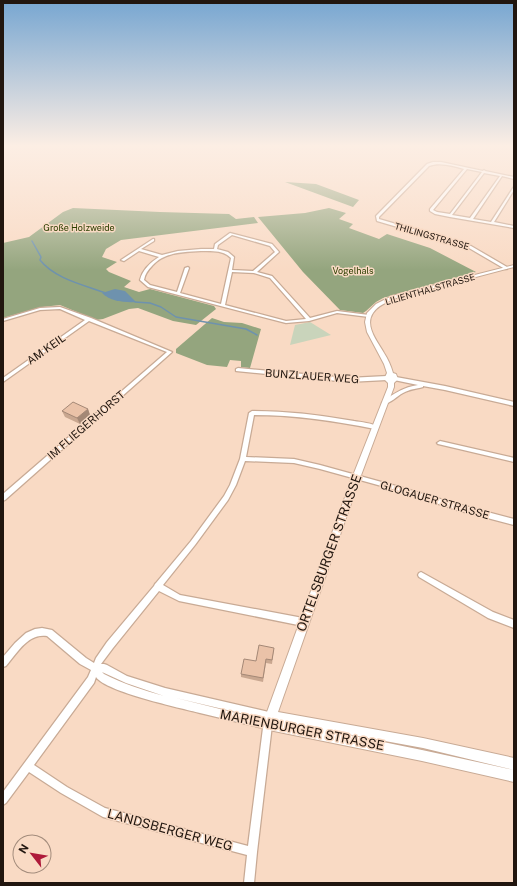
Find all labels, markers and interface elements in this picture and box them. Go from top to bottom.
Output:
street label: THILINGSTRASSE [393,220,471,252]
park label: Große Holzweide [43,222,115,233]
park label: Vogelhals [332,265,374,276]
street label: LILIENTHALSTRASSE [384,271,477,307]
street label: AM KEIL [24,331,68,367]
street label: BUNZLAUER WEG [265,367,359,385]
street label: IM FLIEGERHORST [45,388,127,462]
street label: ORTELSBURGER STRASSE [294,472,364,634]
street label: GLOGAUER STRASSE [379,479,491,521]
street label: MARIENBURGER STRASSE [219,707,385,753]
street label: LANDSBERGER WEG [106,806,234,854]
north arrow [12,834,52,874]
text: N [16,842,31,856]

